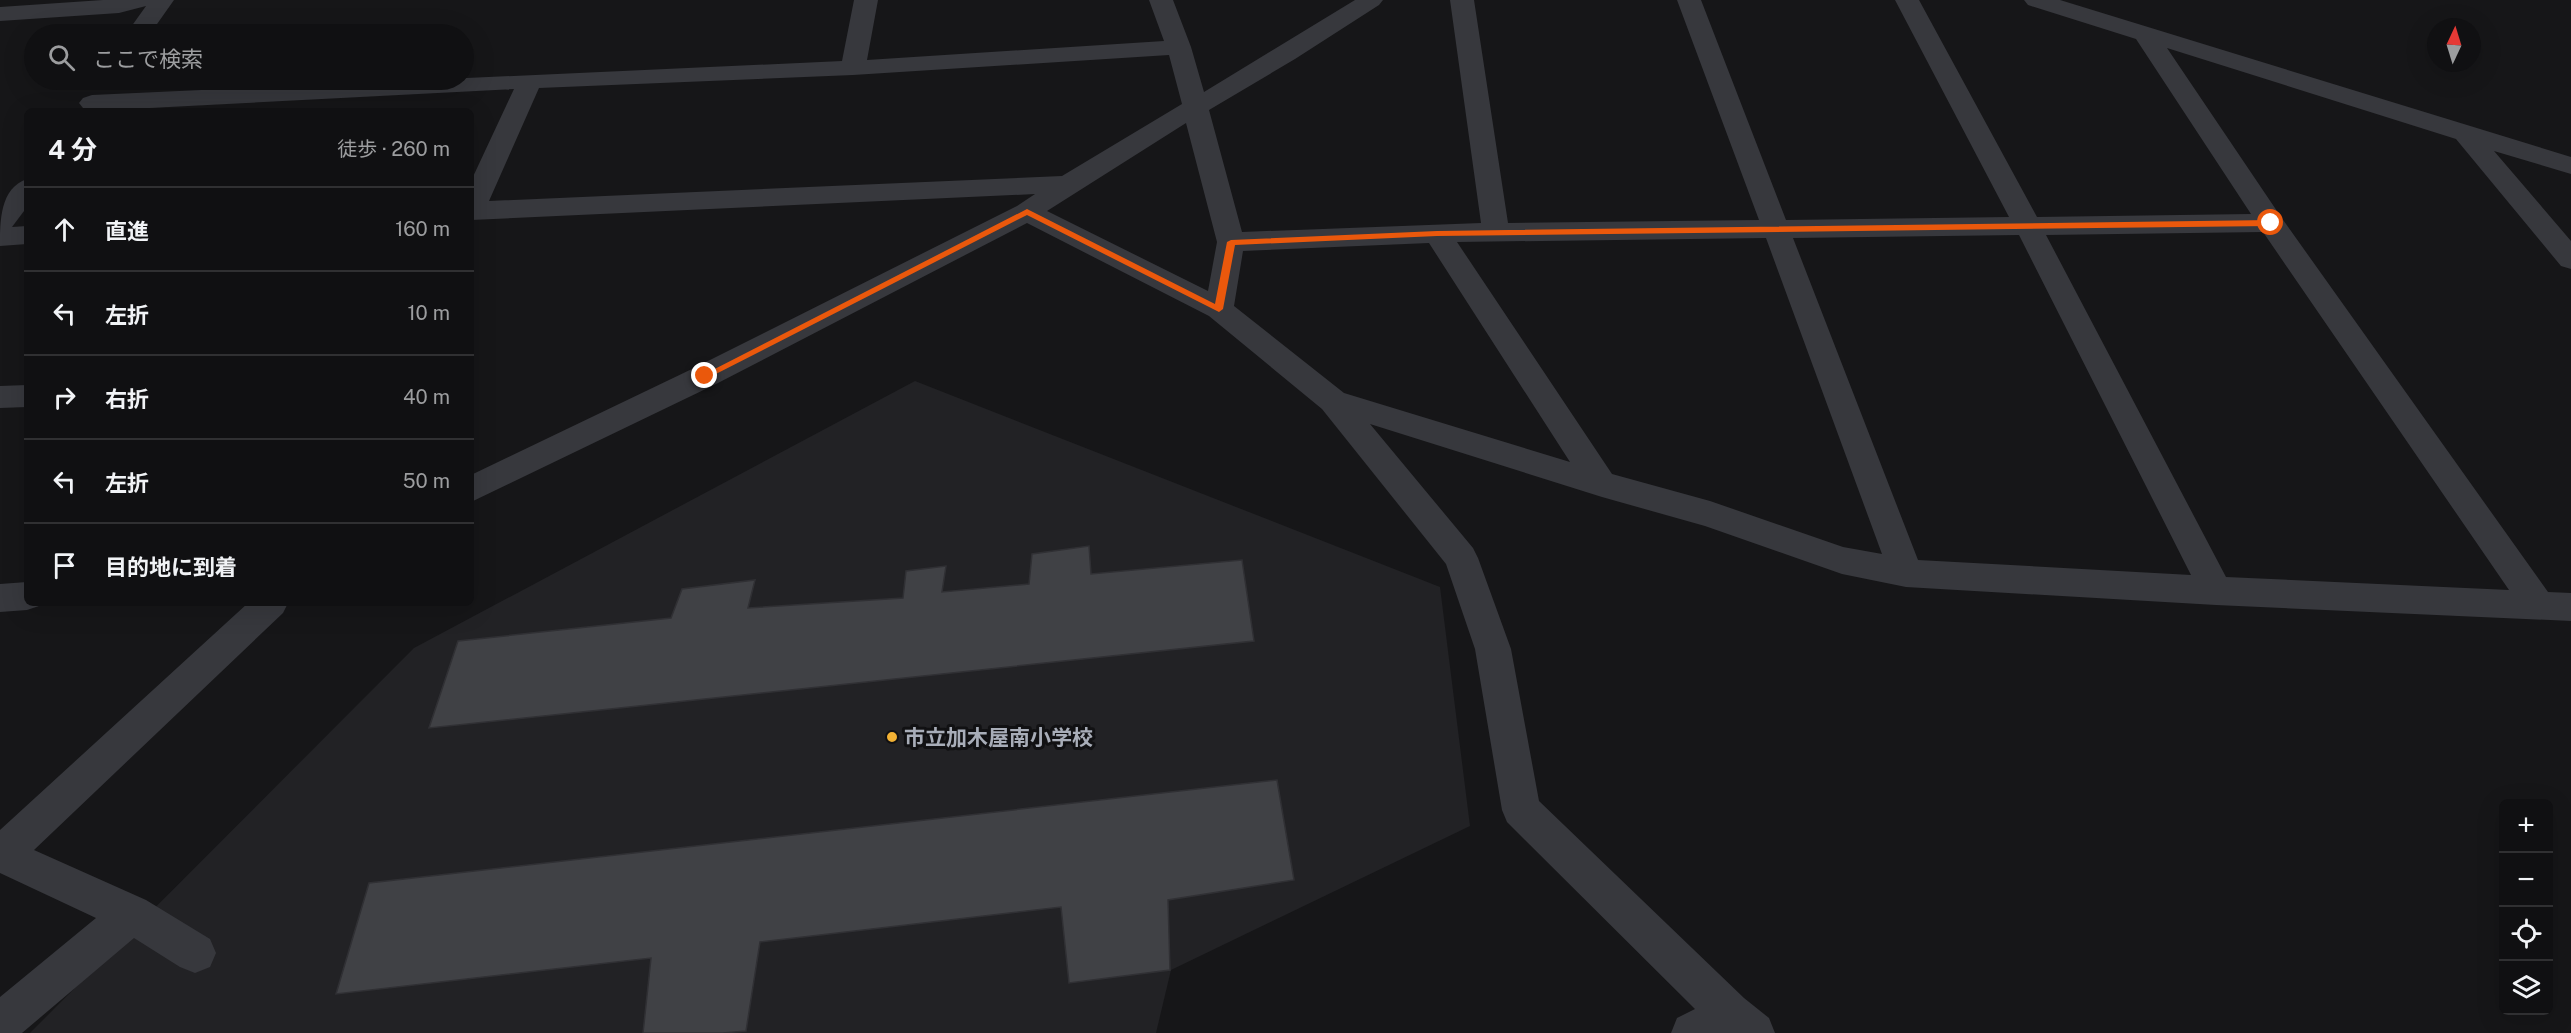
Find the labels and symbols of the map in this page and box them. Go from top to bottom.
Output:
north arrow [2427,18,2481,72]
route start [2257,209,2283,235]
route end [691,362,717,388]
place label: 市立加木屋南小学校 [904,725,1093,750]
marker: 市立加木屋南小学校 [885,730,899,744]

